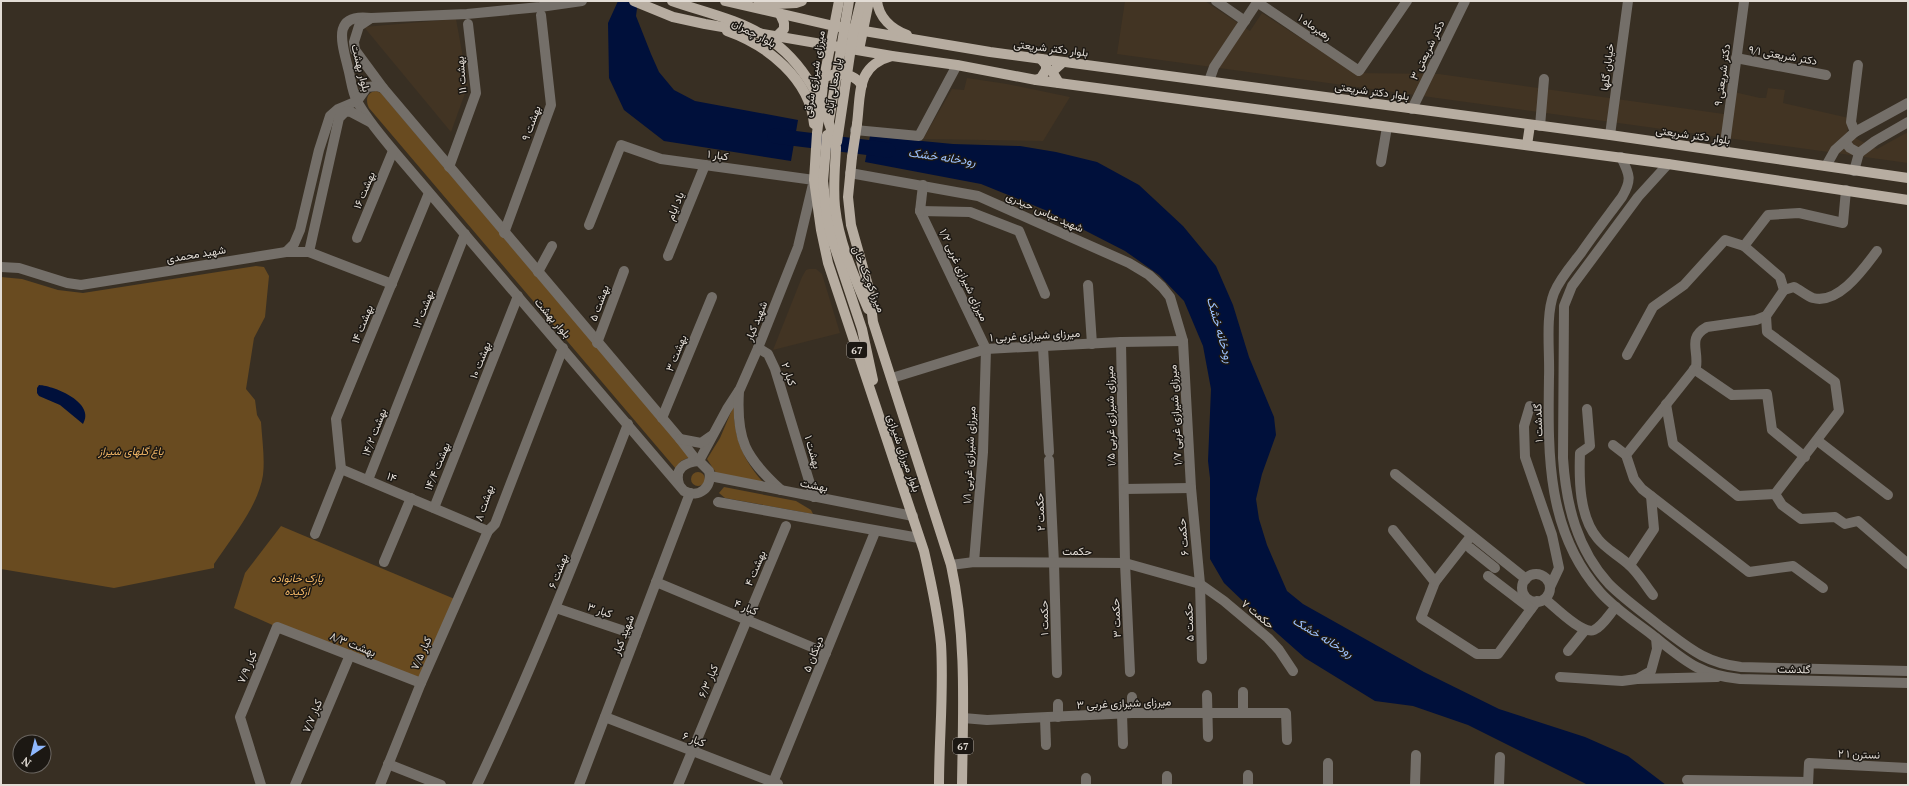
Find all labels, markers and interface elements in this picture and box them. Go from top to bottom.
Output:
street label: ۱ رهبرماه [1296,11,1335,43]
street label: بلوار چمران [729,16,778,51]
street label: ۳ دکتر شریعتی [1407,18,1447,82]
street label: میرزای شیرازی شرقی [800,29,828,119]
street label: بلوار دکتر شریعتی [1013,36,1089,60]
street label: دکتر شریعتی ۹/۱ [1748,42,1818,68]
street label: بلوار بهشت [348,43,374,93]
street label: خیابان گلها [1597,43,1617,91]
street label: دکتر شریعتی ۹ [1711,43,1733,107]
street label: ۱۱ بهشت [452,56,470,94]
street label: پل معالی آباد [822,57,845,115]
street label: بلوار دکتر شریعتی [1334,79,1410,103]
street label: ۹ بهشت [518,104,544,142]
street label: بلوار دکتر شریعتی [1655,123,1731,147]
water label: رودخانه خشک [907,144,977,170]
street label: ۱ کبار [707,147,730,163]
street label: ۱۶ بهشت [350,169,378,211]
street label: شهید عباس حیدری [1004,189,1086,236]
street label: یاد ایام [663,190,688,223]
street label: ۱/۲ میرزای شیرازی غربی [936,227,992,323]
street label: شهید محمدی [165,242,227,266]
street label: میرزا کوچک خان [848,244,889,315]
street label: ۵ بهشت [586,283,612,323]
street label: ۱۲ بهشت [409,288,437,330]
street label: بلوار بهشت [532,295,574,341]
water label: رودخانه خشک [1203,295,1237,365]
street label: شهید کبار [741,299,770,344]
street label: ۱۴ بهشت [348,303,376,345]
street label: ۱ میرزای شیرازی غربی [989,326,1081,344]
street label: ۳ بهشت [662,333,690,373]
street label: ۱۰ بهشت [466,339,494,381]
road number: 67 [847,342,867,358]
street label: ۲ کبار [779,360,800,388]
street label: ۱/۷ میرزای شیرازی غربی [1165,364,1185,466]
street label: ۱/۵ میرزای شیرازی غربی [1102,365,1118,467]
street label: گلدشت ۱ [1530,403,1546,443]
street label: ۱۴/۲ بهشت [359,406,389,458]
street label: ۱/۱ میرزای شیرازی غربی [959,406,979,504]
street label: بلوار میرزای شیرازی [884,412,924,494]
street label: ۱ بهشت [802,434,824,470]
street label: ۱۴/۴ بهشت [421,440,453,492]
park label: باغ گلهای شیراز [97,444,164,459]
street label: ۱۴ [385,469,399,485]
street label: بهشت [799,475,829,495]
street label: ۸ بهشت [471,483,497,523]
street label: ۲ حکمت [1032,493,1048,531]
street label: ۶ حکمت [1174,518,1192,556]
street label: حکمت [1062,544,1092,558]
street label: ۴ بهشت [741,548,769,588]
street label: ۶ بهشت [545,552,571,590]
park label: پارک خانواده ارکیده [271,571,324,598]
street label: ۴ کبار [732,596,760,618]
street label: ۷ حکمت [1239,596,1277,632]
street label: ۳ حکمت [1108,598,1124,638]
street label: ۳ کبار [586,599,614,621]
street label: ۱ حکمت [1037,600,1051,636]
street label: ۵ حکمت [1181,602,1197,642]
street label: شهید کبار [609,613,637,658]
water label: رودخانه خشک [1290,613,1356,661]
street label: بهشت ۸/۳ [328,628,378,660]
street label: ۷/۵ کبار [408,634,435,672]
street label: ۵ دینکان [799,634,827,674]
street label: ۷/۹ کبار [234,649,260,685]
street label: ۶/۳ کبار [695,662,721,700]
street label: گلدشت [1777,662,1811,676]
street label: ۳ میرزای شیرازی غربی [1076,694,1172,712]
street label: ۷/۷ کبار [299,697,325,735]
street label: ۶ کبار [681,728,708,750]
north arrow [12,734,52,774]
road number: 67 [953,738,973,754]
street label: ۲ نسترن ۱ [1838,746,1880,762]
text: N [18,754,34,770]

